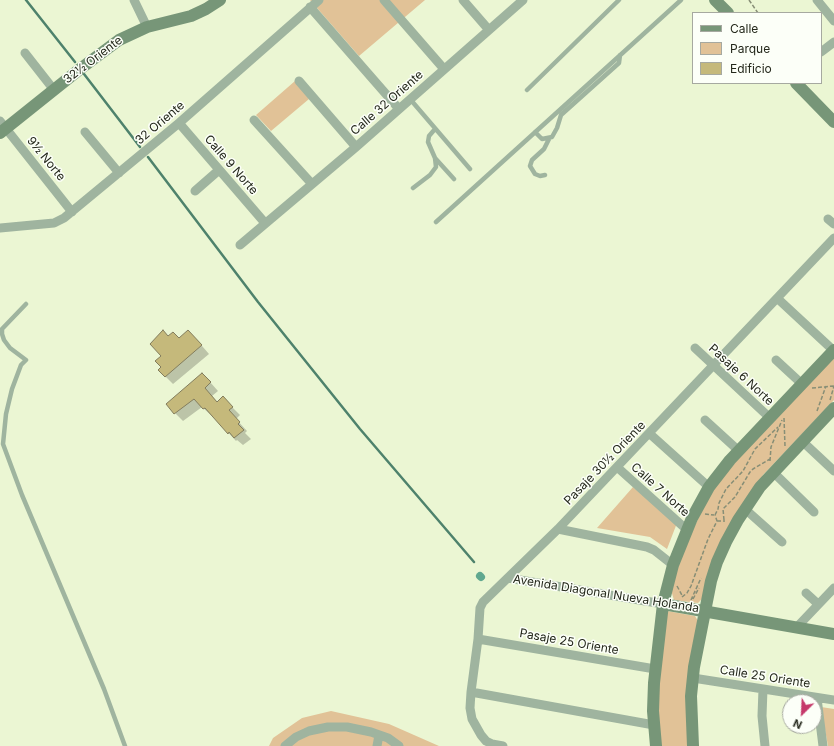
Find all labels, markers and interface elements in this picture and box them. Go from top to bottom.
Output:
legend [692,12,822,84]
text: Calle [730,21,758,36]
street label: 32½ Oriente [61,33,125,87]
text: Parque [730,41,770,56]
text: Edificio [730,61,772,76]
street label: Calle 32 Oriente [348,68,426,138]
street label: 32 Oriente [132,98,188,148]
street label: Calle 9 Norte [201,132,261,198]
street label: 9½ Norte [24,134,68,184]
street label: Pasaje 6 Norte [706,341,776,409]
street label: Pasaje 30½ Oriente [561,418,649,508]
street label: Calle 7 Norte [628,460,692,520]
street label: Avenida Diagonal Nueva Holanda [512,572,700,616]
street label: Pasaje 25 Oriente [518,626,620,658]
street label: Calle 25 Oriente [719,663,811,691]
north arrow [782,694,822,734]
text: N [791,716,804,732]

